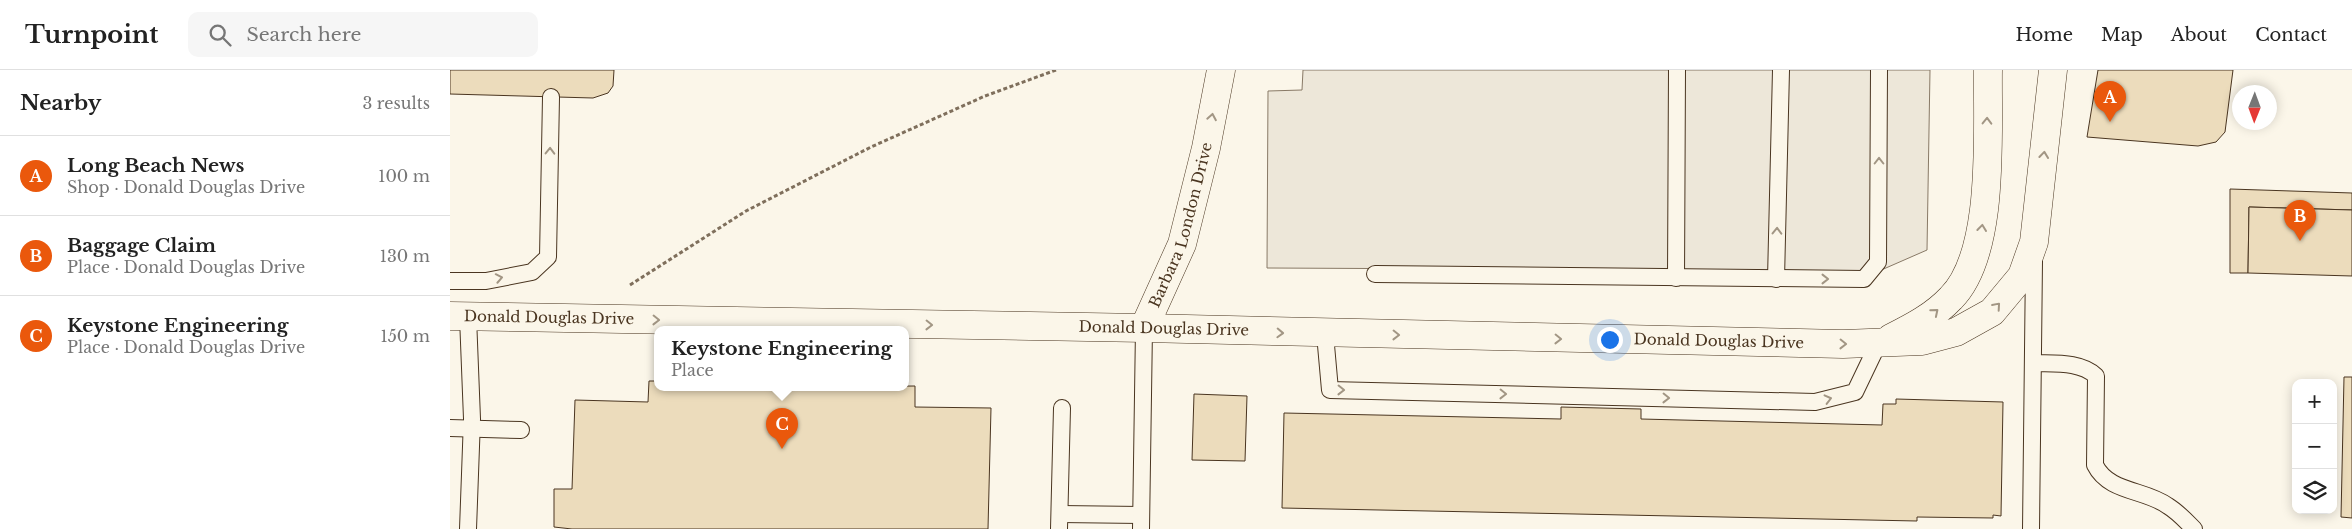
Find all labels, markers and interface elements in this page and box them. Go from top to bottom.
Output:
search box [188,12,538,57]
text: Turnpoint [25,20,158,49]
icon: search [206,21,234,49]
text: Search here [246,23,361,46]
text: Home [2015,24,2073,46]
text: Map [2101,24,2143,46]
text: About [2171,24,2227,46]
text: Contact [2255,24,2327,46]
pin: A [2094,81,2126,122]
north arrow [2232,85,2277,130]
text: Nearby [20,90,101,116]
text: 3 results [362,93,430,113]
one-way arrow [1206,112,1217,121]
one-way arrow [1982,117,1992,124]
street label: Barbara London Drive [1145,141,1216,310]
one-way arrow [545,146,555,154]
one-way arrow [2038,151,2049,159]
text: Long Beach News [67,154,244,177]
one-way arrow [1874,156,1884,164]
text: A [30,166,42,186]
text: 100 m [378,166,430,186]
text: Shop · Donald Douglas Drive [67,177,305,197]
pin: B [2284,200,2316,241]
one-way arrow [1976,223,1987,231]
one-way arrow [1772,226,1783,234]
text: Baggage Claim [67,234,216,257]
text: B [30,246,42,266]
text: 130 m [380,246,430,266]
text: Place · Donald Douglas Drive [67,257,305,277]
one-way arrow [494,274,503,284]
one-way arrow [1822,274,1829,284]
one-way arrow [1991,302,2000,311]
street label: Donald Douglas Drive [464,306,634,328]
one-way arrow [1929,309,1938,318]
text: Keystone Engineering [67,314,288,337]
one-way arrow [652,315,660,325]
street label: Donald Douglas Drive [1079,317,1249,339]
one-way arrow [926,320,934,330]
text: C [29,326,43,346]
text: 150 m [381,326,430,346]
popup [654,326,909,391]
one-way arrow [1276,327,1284,338]
your location [1597,327,1623,353]
street label: Donald Douglas Drive [1633,329,1804,352]
one-way arrow [1392,330,1400,341]
one-way arrow [1555,333,1563,344]
text: Place · Donald Douglas Drive [67,337,305,357]
text: Keystone Engineering [671,337,892,360]
one-way arrow [1840,339,1848,349]
text: Place [671,360,714,380]
map controls [2292,379,2337,514]
button: + [2292,379,2337,424]
one-way arrow [1337,385,1345,395]
one-way arrow [1500,389,1507,399]
one-way arrow [1662,393,1670,404]
one-way arrow [1823,394,1832,405]
pin: C [766,408,798,449]
button: − [2292,424,2337,469]
button: layers [2292,469,2337,514]

